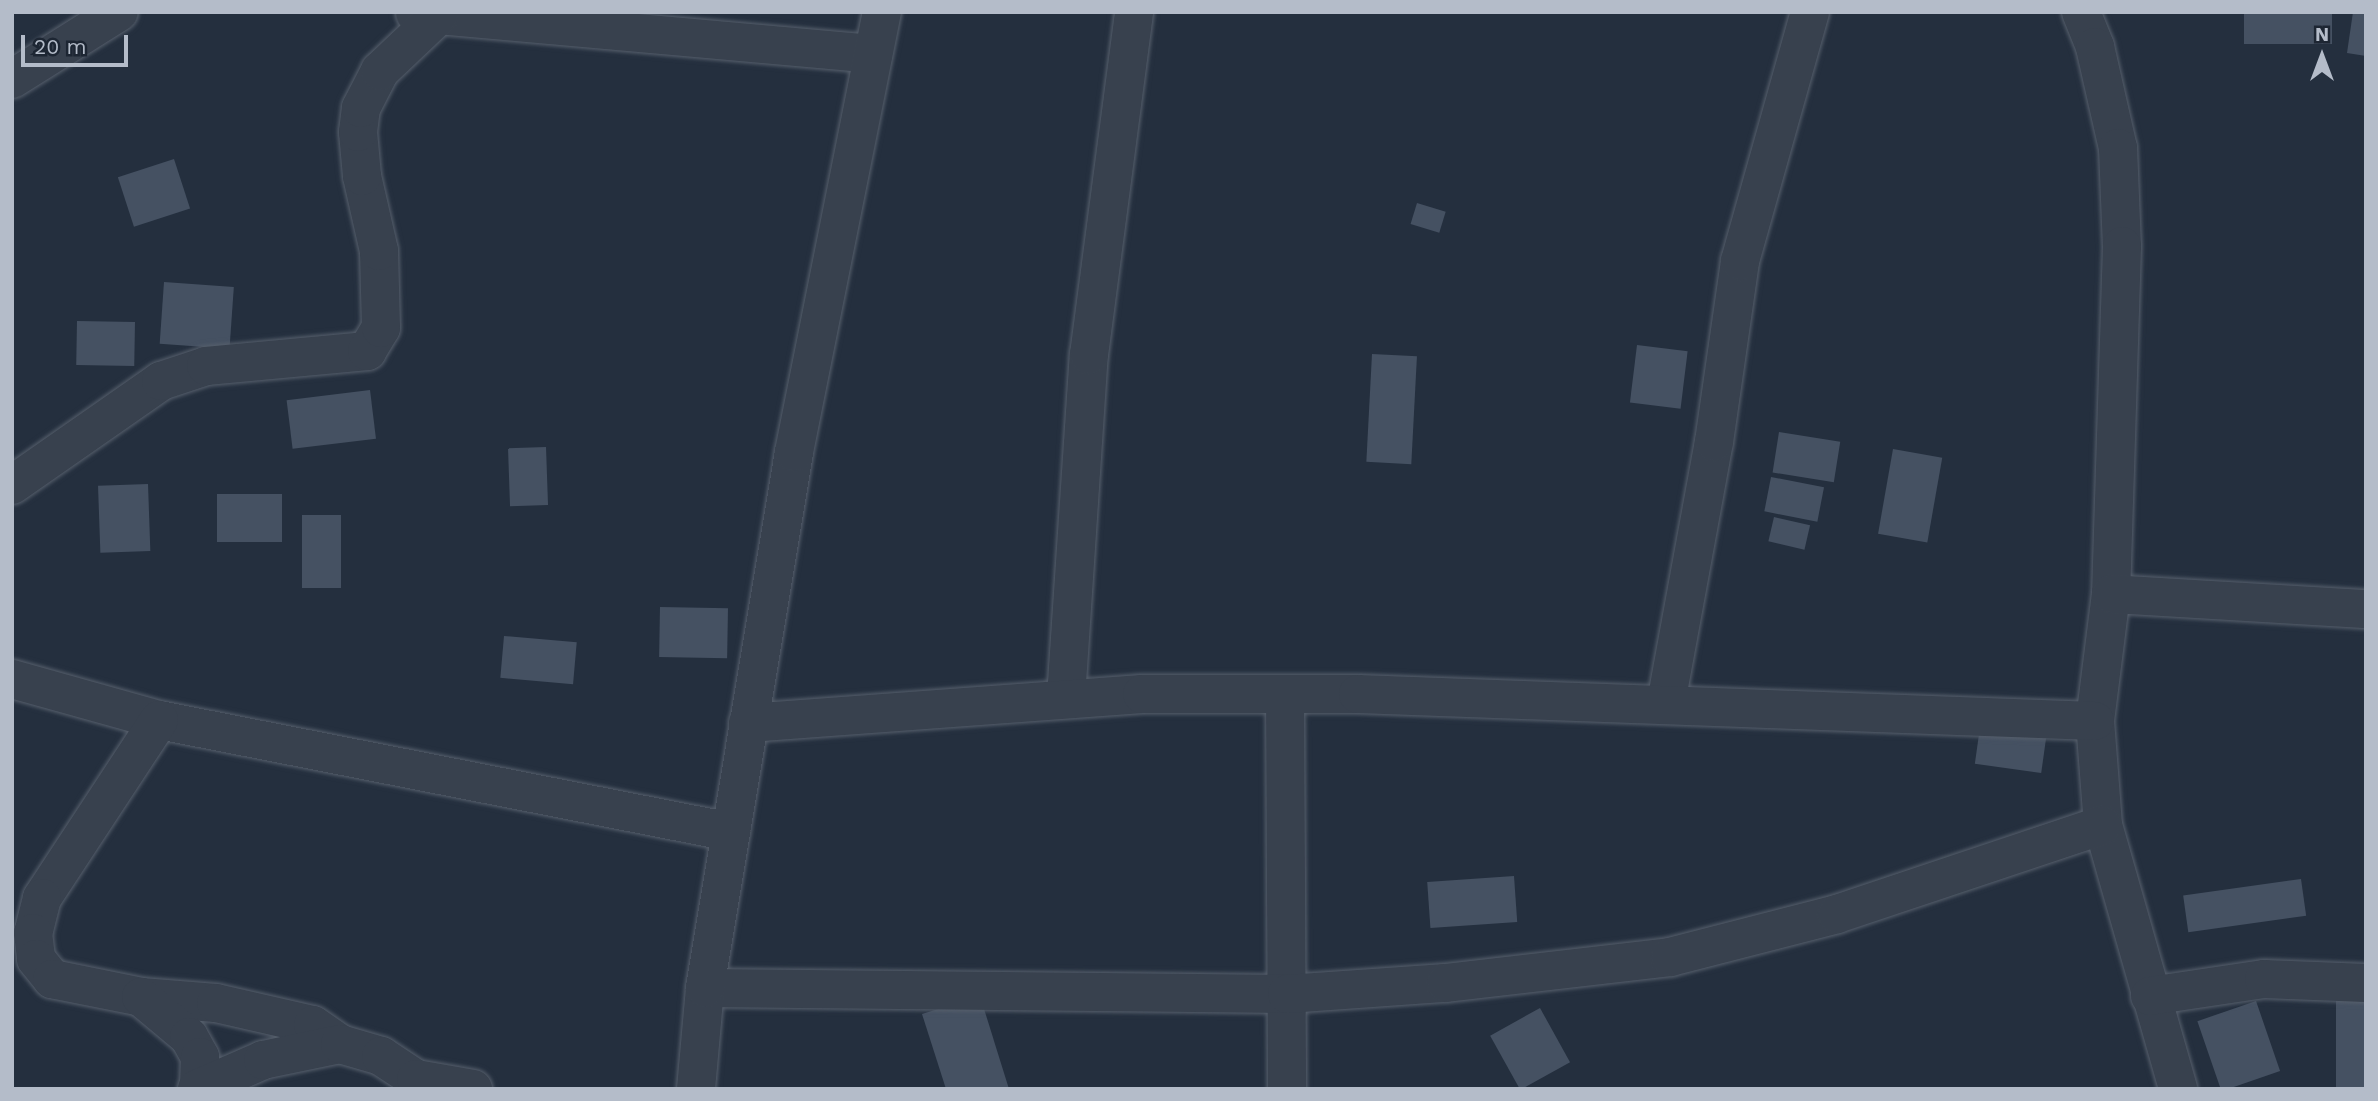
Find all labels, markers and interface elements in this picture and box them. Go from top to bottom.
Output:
scale bar [24,21,131,65]
north arrow [2287,21,2357,91]
text: N [2315,23,2329,46]
text: 20 m [34,34,86,59]

